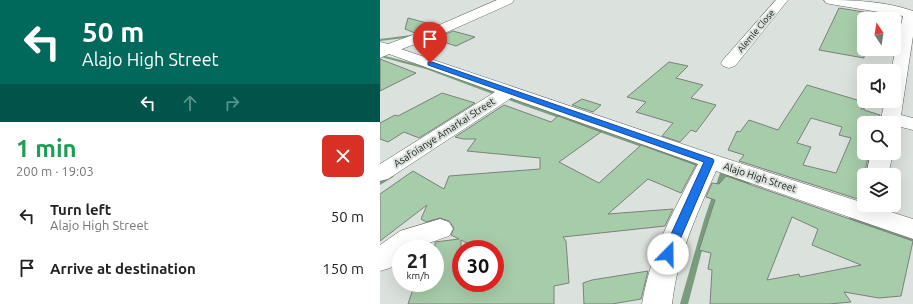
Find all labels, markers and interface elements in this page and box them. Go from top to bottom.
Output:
street label: Alemle Close [735,8,777,54]
north arrow [857,12,901,56]
map controls [857,12,901,212]
icon: left [16,16,68,68]
text: 50 m [82,16,144,47]
pin [413,22,447,63]
icon: arrive [419,28,441,50]
text: Alajo High Street [82,49,219,69]
button: sound [857,64,901,108]
icon: left [137,92,159,114]
icon: ahead [179,92,201,114]
icon: right [221,92,243,114]
street label: Asafoianye Amarkai Street [392,96,497,169]
button: search [857,116,901,160]
text: 1 min [16,135,77,162]
button: close [322,135,364,177]
street label: Alajo High Street [722,161,798,194]
text: 200 m · 19:03 [16,164,94,178]
button: layers [857,168,901,212]
text: Turn left [50,201,111,218]
icon: left [16,205,38,227]
text: 50 m [331,208,364,225]
text: Alajo High Street [50,218,149,232]
position arrow [647,233,689,275]
speed limit sign: 30 [452,240,504,292]
text: 21 [407,249,429,272]
icon: arrive [16,257,38,279]
text: Arrive at destination [50,260,196,277]
text: 150 m [322,260,364,277]
text: km/h [406,270,430,281]

